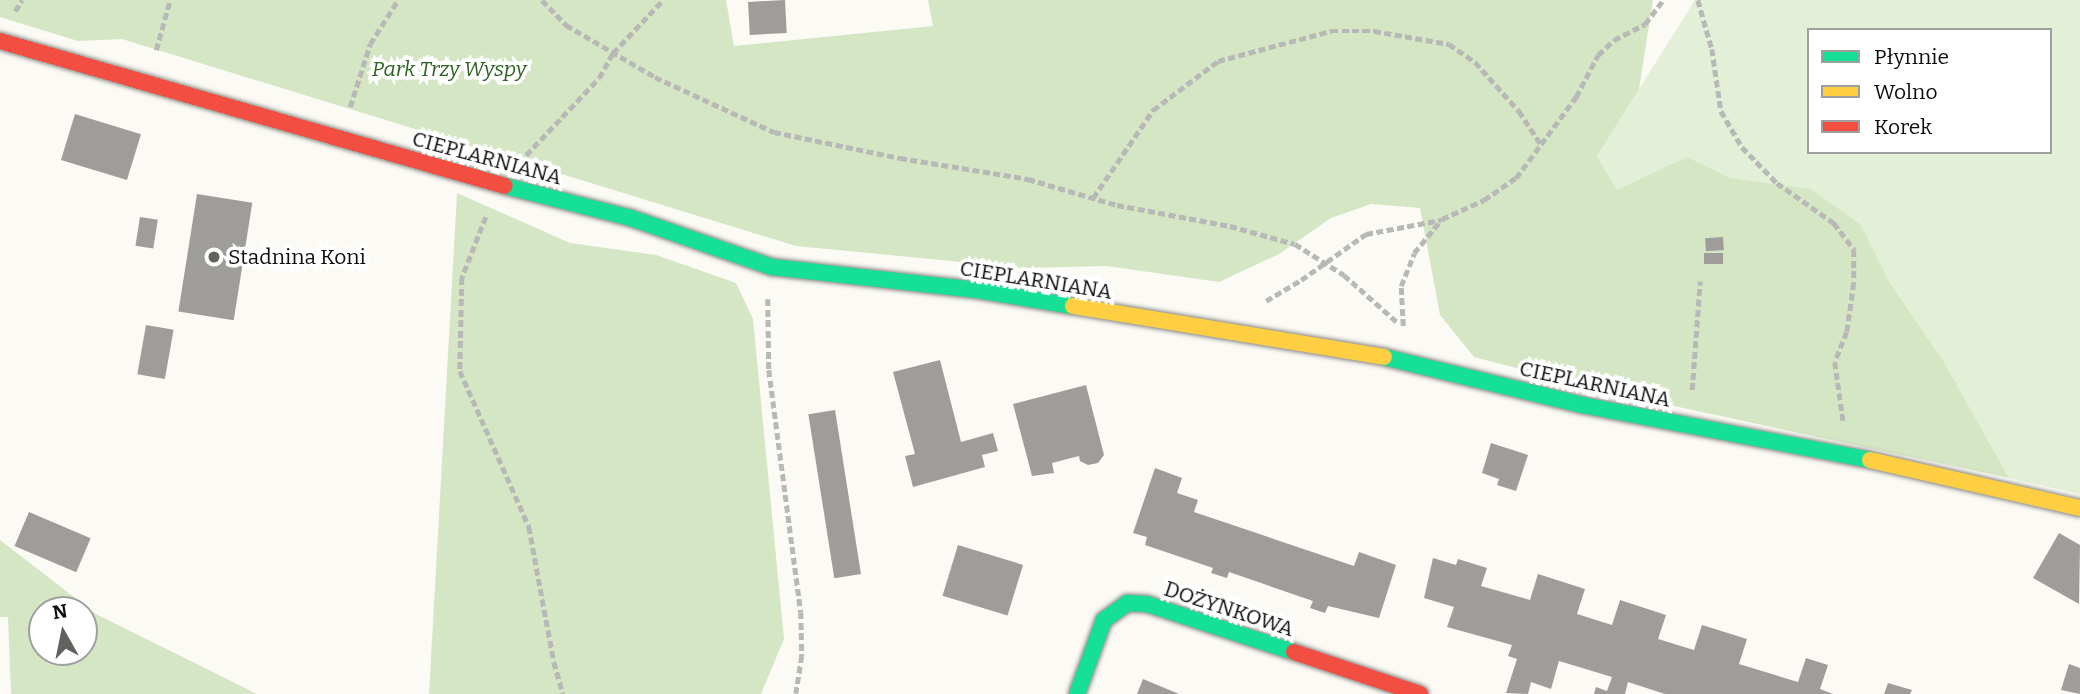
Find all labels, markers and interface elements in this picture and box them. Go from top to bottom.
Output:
legend [1807,28,2052,154]
text: Płynnie [1874,44,1949,70]
park label: Park Trzy Wyspy [372,56,526,82]
text: Wolno [1874,79,1937,105]
text: Korek [1874,114,1932,140]
street label: CIEPLARNIANA [409,126,565,190]
place label: Stadnina Koni [228,244,366,270]
marker: Stadnina Koni [206,249,222,265]
street label: CIEPLARNIANA [958,256,1114,304]
street label: CIEPLARNIANA [1517,356,1673,412]
street label: DOŻYNKOWA [1161,576,1297,642]
north arrow [28,596,98,666]
text: N [51,599,69,624]

